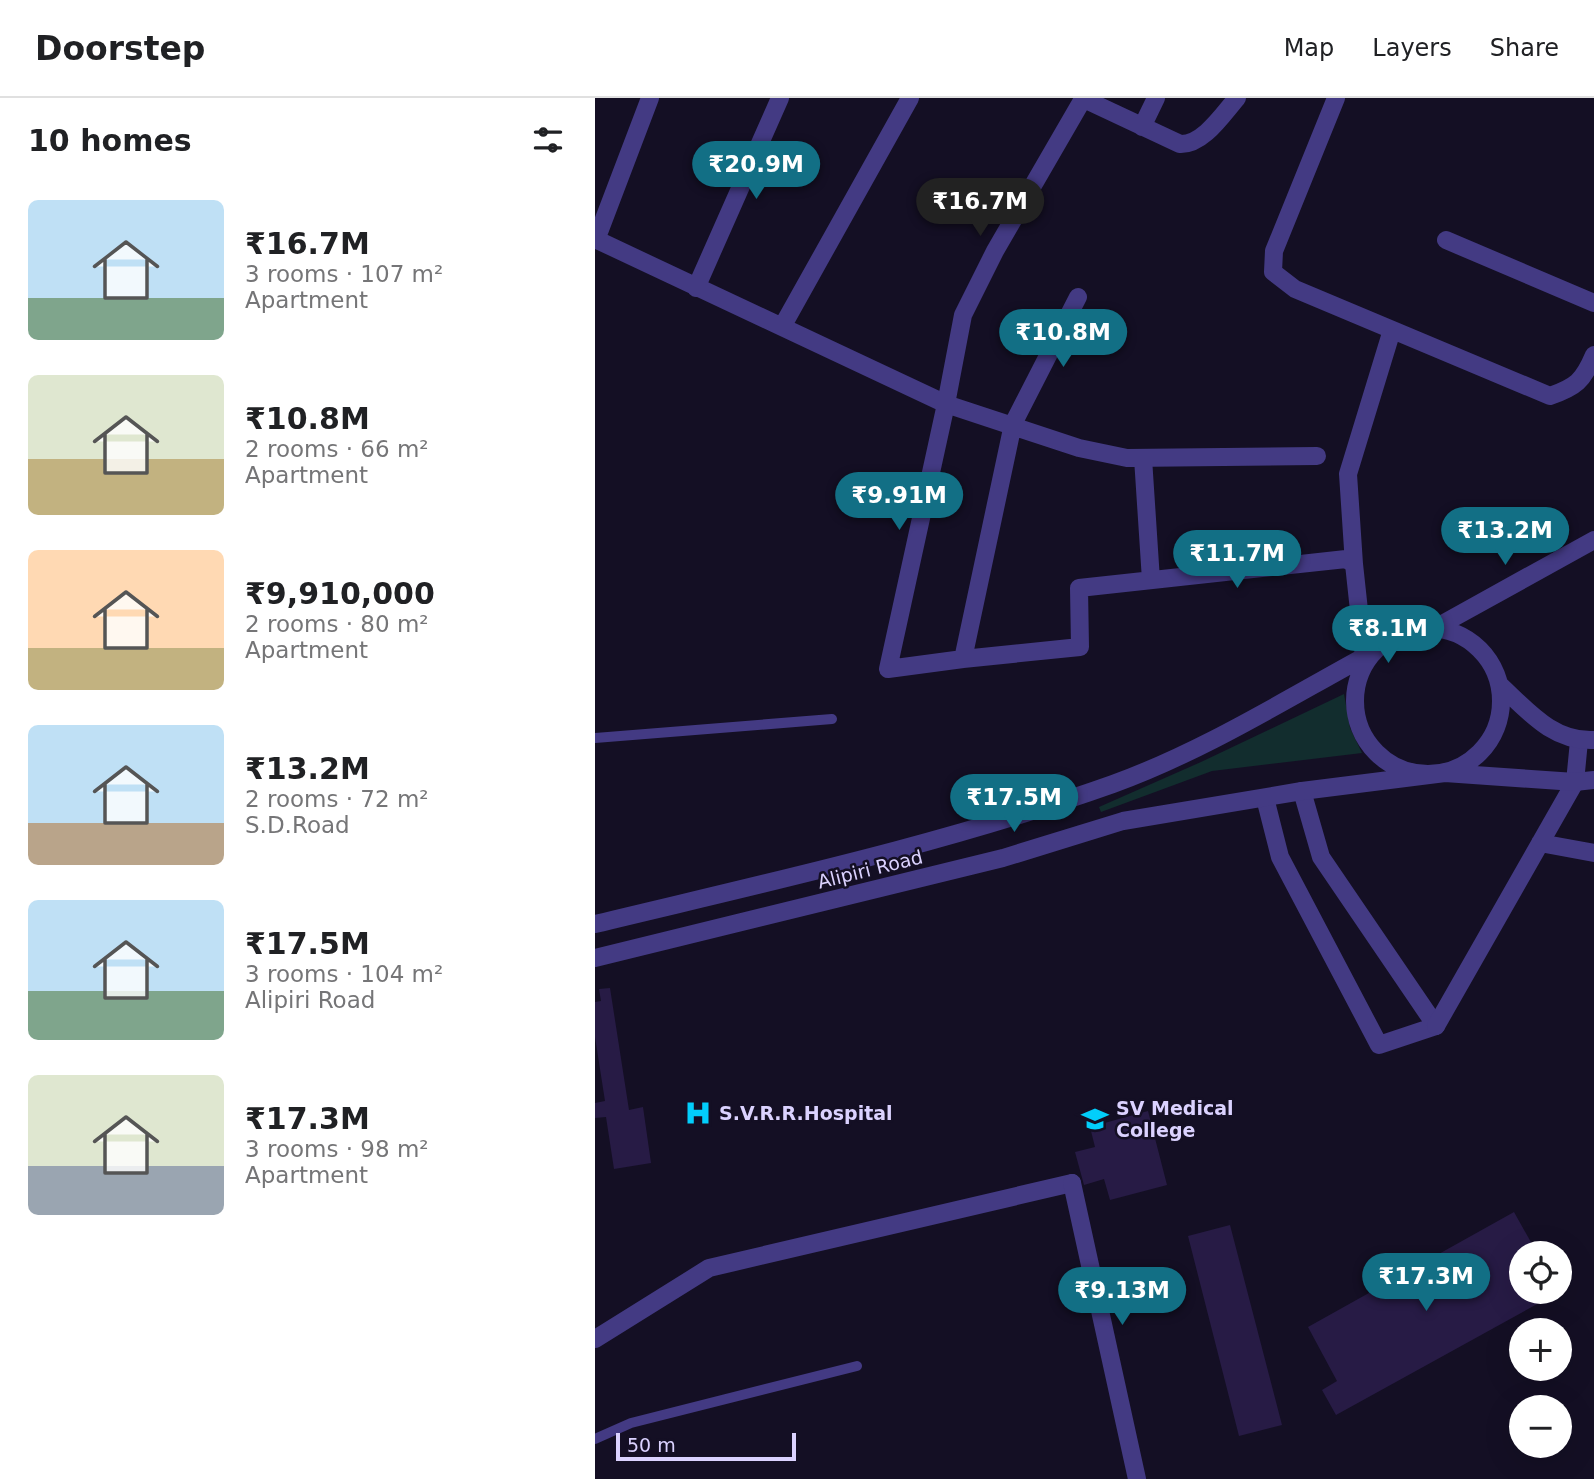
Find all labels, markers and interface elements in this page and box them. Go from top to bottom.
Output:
text: Doorstep [35,29,205,68]
text: Map [1284,34,1334,62]
text: Layers [1372,34,1452,62]
text: Share [1490,34,1559,62]
icon: filters [529,121,567,159]
text: 10 homes [28,123,192,158]
pin: ₹20.9M [699,141,813,201]
text: ₹20.9M [708,151,804,177]
pin: ₹16.7M [923,178,1037,238]
text: ₹16.7M [932,188,1028,214]
text: ₹16.7M [245,226,370,261]
icon: home [84,228,168,312]
text: 3 rooms · 107 m² [245,261,443,287]
text: Apartment [245,287,368,313]
pin: ₹10.8M [1006,310,1120,369]
text: ₹10.8M [1015,319,1111,345]
text: ₹10.8M [245,401,370,436]
icon: home [84,403,168,487]
text: 2 rooms · 66 m² [245,436,429,462]
text: Apartment [245,462,368,488]
pin: ₹9.91M [842,472,956,532]
text: ₹9.91M [851,482,947,508]
pin: ₹13.2M [1448,508,1562,567]
text: ₹13.2M [1457,517,1553,543]
pin: ₹11.7M [1180,531,1294,590]
text: ₹11.7M [1189,540,1285,566]
text: ₹9,910,000 [245,576,435,611]
icon: home [84,578,168,662]
pin: ₹8.1M [1339,606,1437,665]
text: 2 rooms · 80 m² [245,611,429,637]
text: ₹8.1M [1348,615,1428,641]
text: Apartment [245,637,368,663]
text: ₹13.2M [245,751,370,786]
icon: home [84,753,168,837]
pin: ₹17.5M [957,774,1071,834]
text: ₹17.5M [966,784,1062,810]
text: 2 rooms · 72 m² [245,786,429,812]
text: S.D.Road [245,812,350,838]
street label: Alipiri Road [815,845,925,893]
text: ₹17.5M [245,926,370,961]
icon: home [84,928,168,1012]
text: 3 rooms · 104 m² [245,961,443,987]
text: Alipiri Road [245,987,375,1013]
place label: SV Medical College [1116,1097,1234,1141]
hospital icon: S.V.R.R.Hospital [683,1098,713,1128]
text: ₹17.3M [245,1101,370,1136]
place label: S.V.R.R.Hospital [719,1102,893,1124]
icon: home [84,1103,168,1187]
school or university icon: SV Medical College [1080,1104,1110,1134]
text: 3 rooms · 98 m² [245,1136,429,1162]
text: Apartment [245,1162,368,1188]
map controls [1509,1241,1572,1458]
button: locate [1509,1241,1572,1304]
pin: ₹17.3M [1369,1254,1483,1313]
text: ₹17.3M [1378,1263,1474,1289]
pin: ₹9.13M [1065,1268,1179,1327]
text: ₹9.13M [1074,1277,1170,1303]
button: + [1509,1318,1572,1381]
button: − [1509,1395,1572,1458]
scale bar [616,1430,796,1462]
text: 50 m [627,1434,676,1456]

